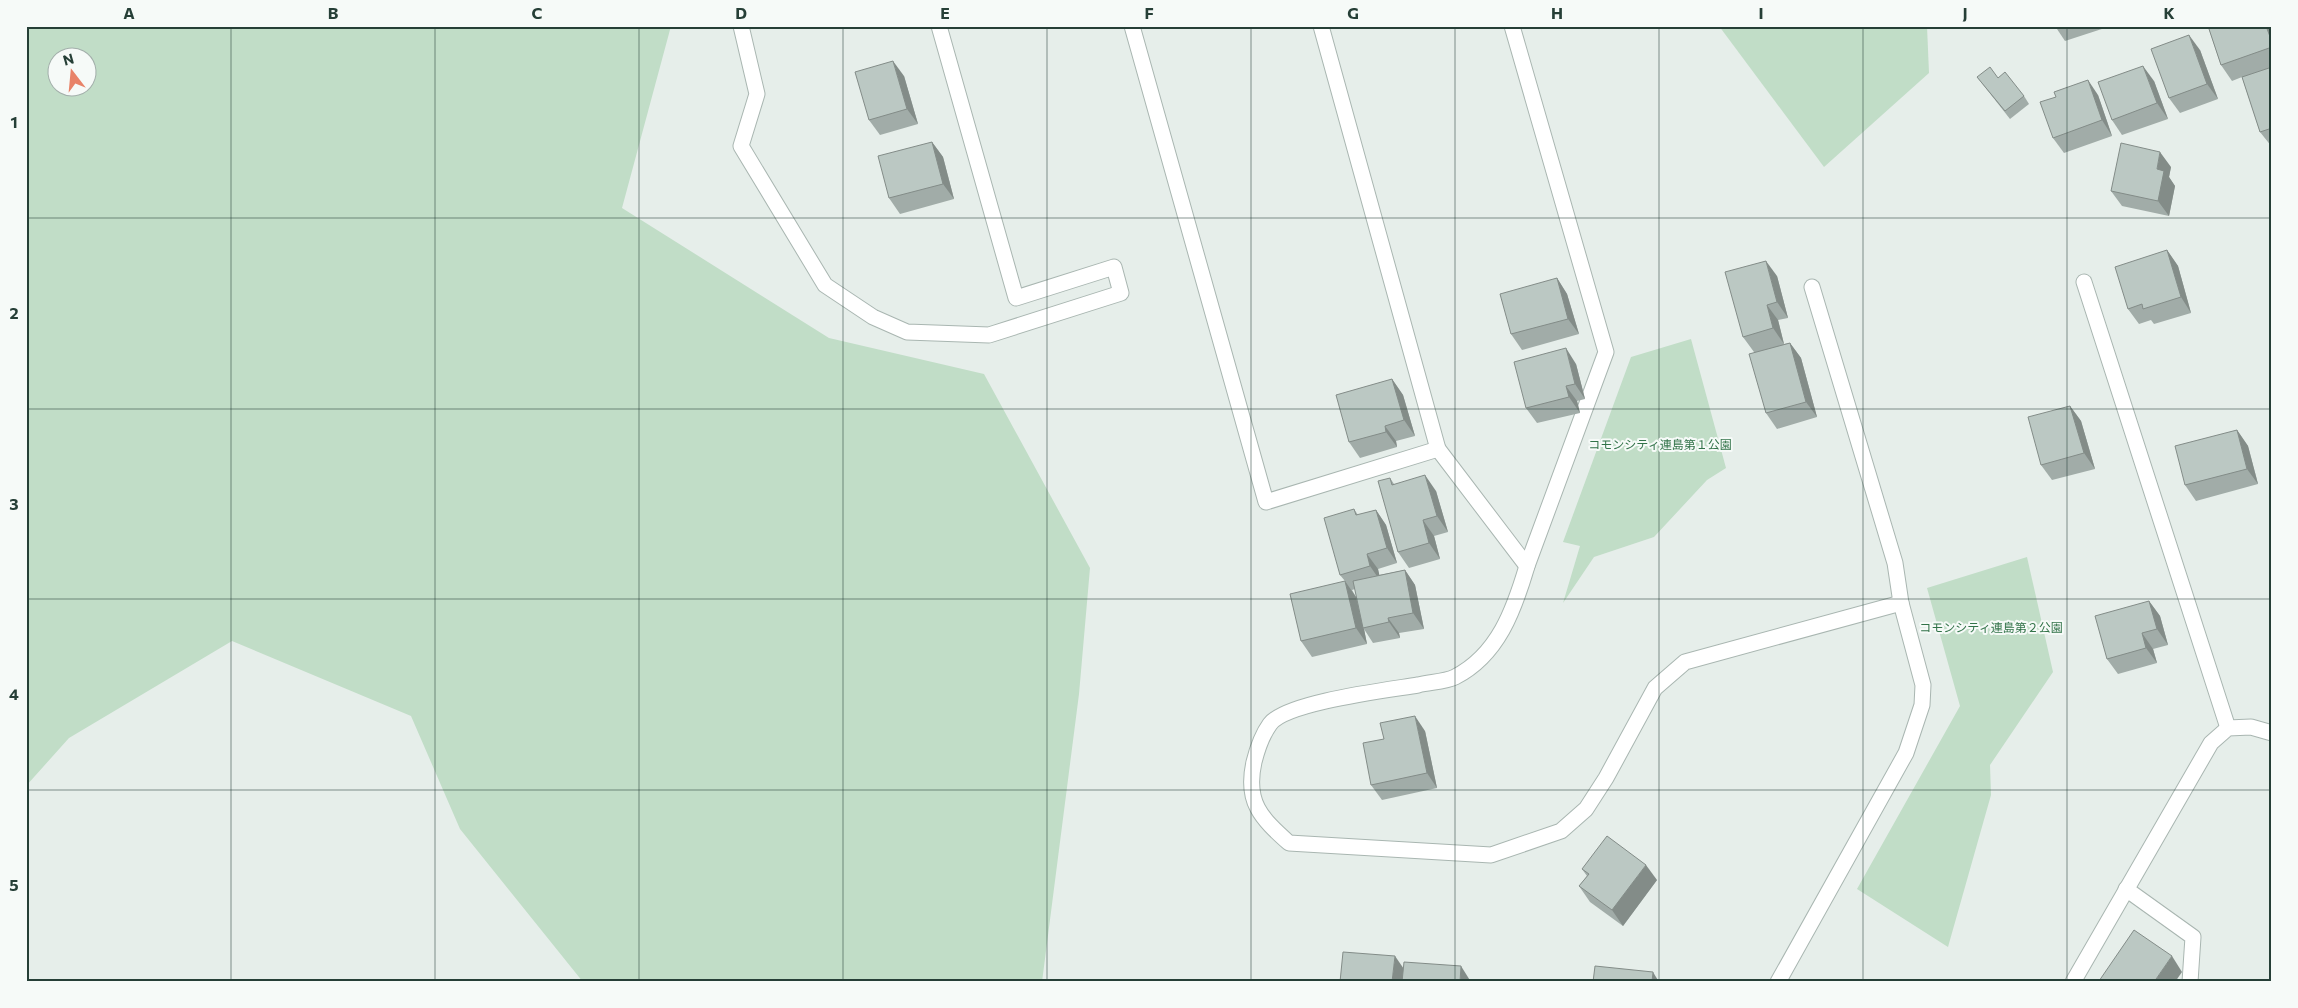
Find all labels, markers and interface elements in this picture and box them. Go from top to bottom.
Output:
text: A [123,3,135,22]
text: B [328,3,339,22]
text: C [532,3,543,22]
text: D [735,3,747,22]
text: E [940,3,950,22]
text: F [1144,3,1154,22]
text: G [1347,3,1359,22]
text: H [1551,3,1563,22]
text: I [1758,3,1764,22]
text: J [1962,3,1968,22]
text: K [2163,3,2175,22]
north arrow [48,48,98,98]
text: N [61,49,76,69]
text: 1 [10,112,18,131]
text: 2 [9,303,19,322]
park label: コモンシティ連島第１公園 [1588,437,1732,451]
text: 3 [9,494,19,513]
park label: コモンシティ連島第２公園 [1919,620,2063,634]
text: 4 [9,684,19,703]
text: 5 [9,875,19,894]

